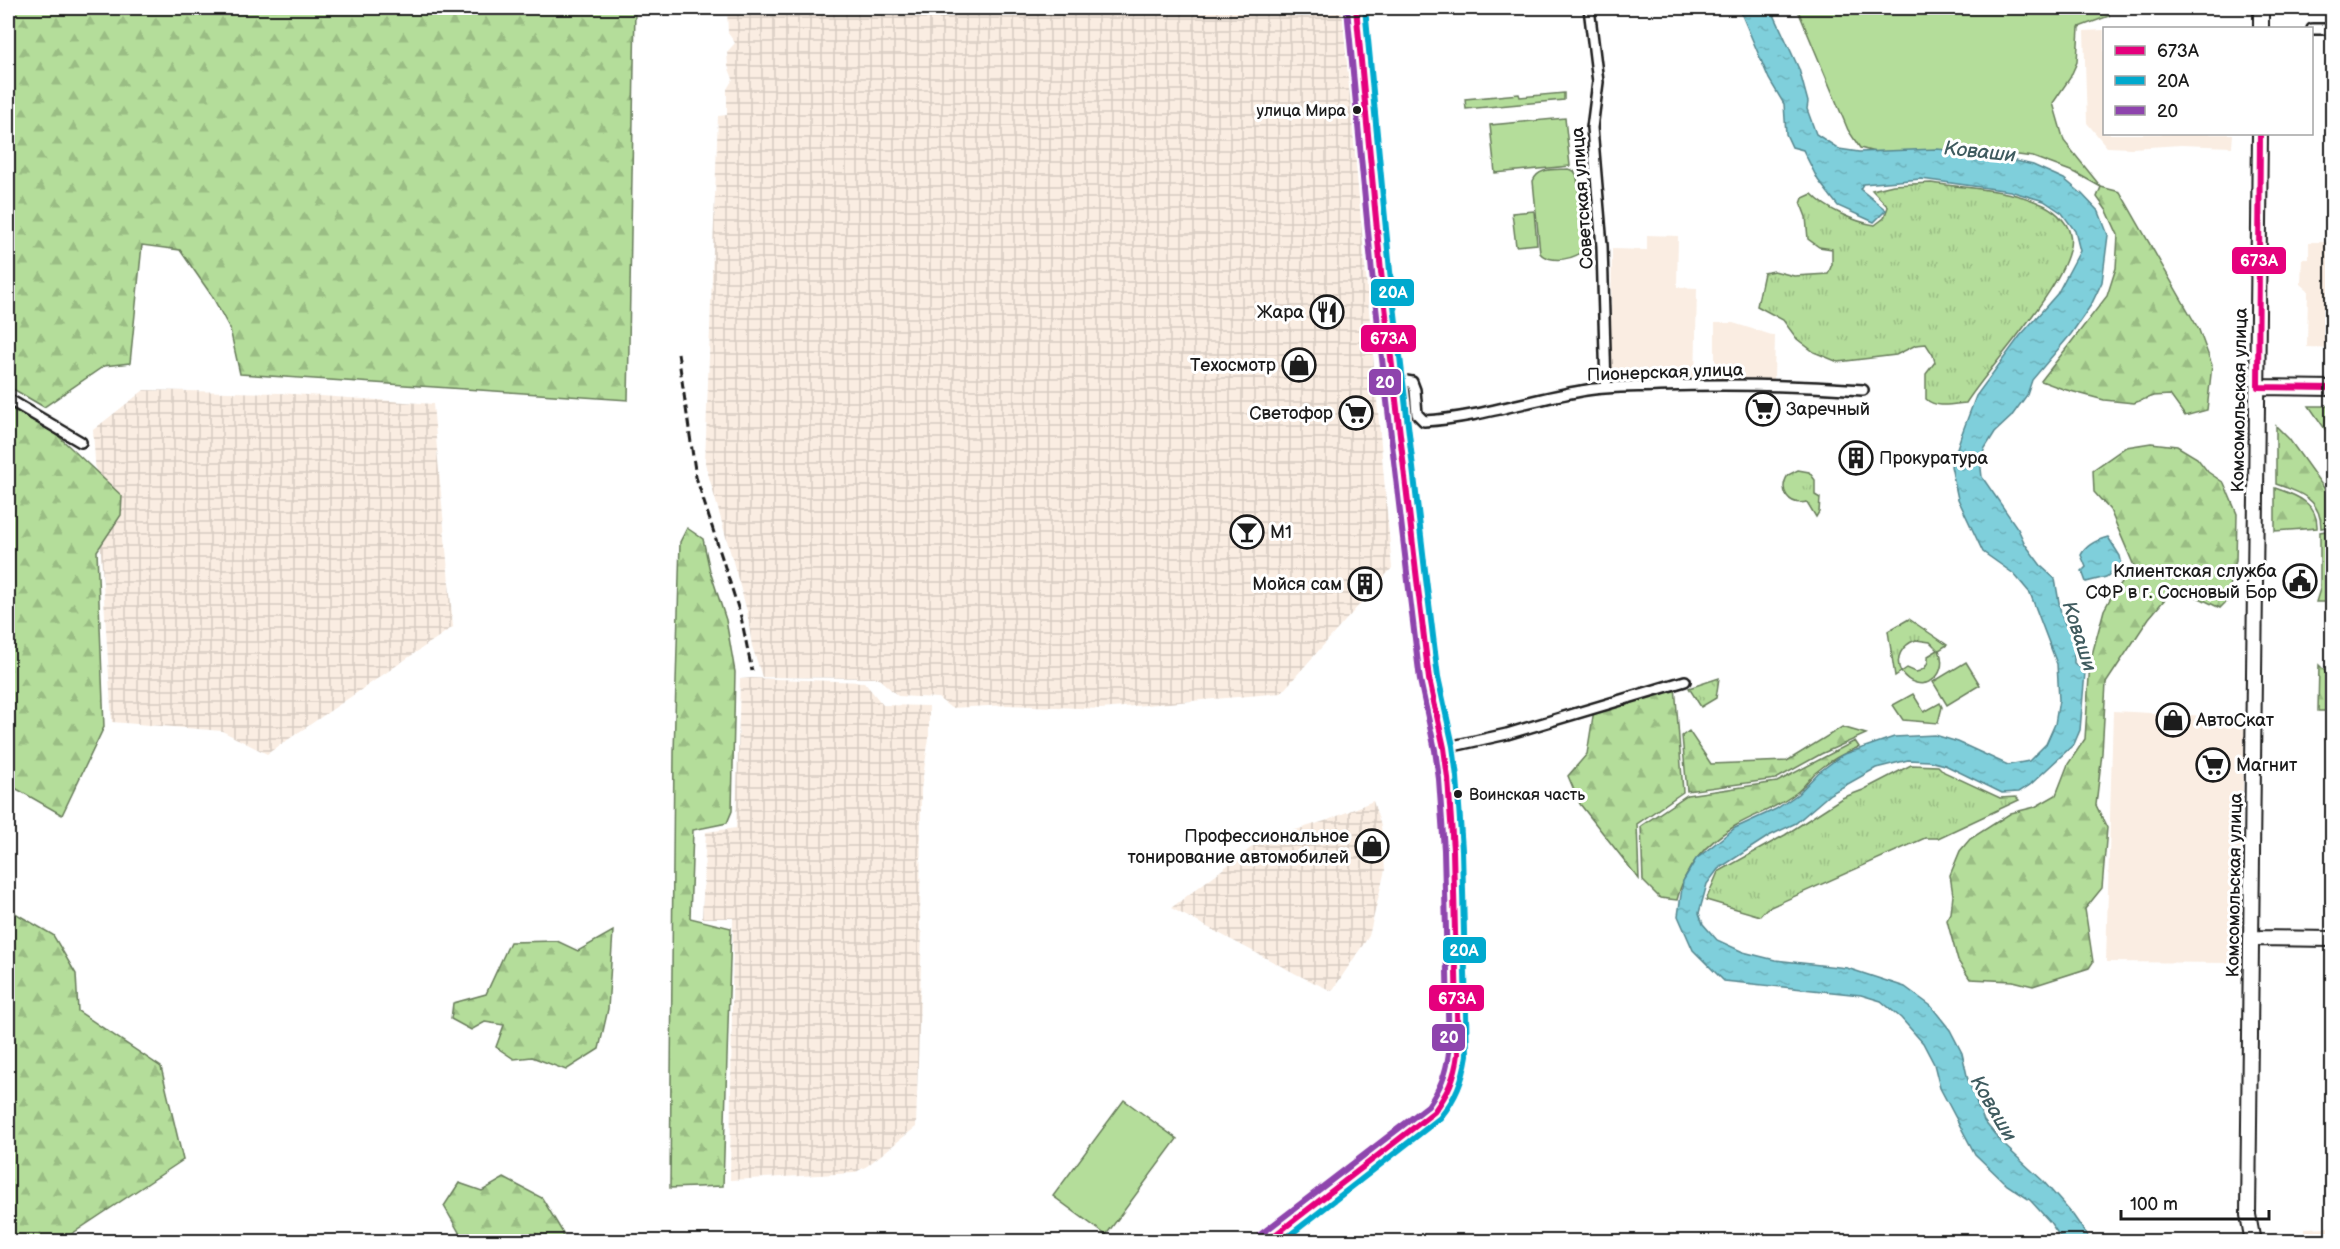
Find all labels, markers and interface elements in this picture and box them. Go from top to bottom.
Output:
legend [2103,27,2313,135]
text: 673А [2157,41,2199,62]
text: 20А [2157,71,2189,92]
text: 20 [2157,101,2178,122]
place label: улица Мира [1257,102,1347,121]
marker: улица Мира [1351,104,1363,116]
street label: Советская улица [1567,126,1598,270]
water label: Коваши [1943,136,2017,168]
line badge: 673А [2231,246,2287,275]
text: 673А [2240,252,2279,271]
line badge: 20А [1370,278,1415,307]
text: 20А [1378,284,1409,303]
restaurant icon: Жара [1309,294,1345,330]
place label: Жара [1257,302,1304,323]
street label: Комсомольская улица [2227,307,2252,493]
line badge: 673А [1360,324,1417,353]
text: 673А [1370,330,1409,349]
shop icon: Техосмотр [1281,347,1317,383]
place label: Техосмотр [1190,355,1276,376]
street label: Пионерская улица [1586,359,1744,386]
line badge: 20 [1368,368,1402,396]
text: 20 [1375,374,1395,393]
supermarket icon: Заречный [1745,391,1781,427]
supermarket icon: Светофор [1338,395,1374,431]
place label: Заречный [1786,399,1870,420]
place label: Светофор [1249,403,1333,424]
building icon: Прокуратура [1838,440,1874,476]
place label: Прокуратура [1879,448,1989,469]
bar icon: М1 [1229,514,1265,550]
place label: М1 [1270,522,1292,543]
place label: Клиентская служба СФР в г. Сосновый Бор [2085,561,2277,603]
public building icon: Клиентская служба СФР в г. Сосновый Бор [2282,563,2318,599]
building icon: Мойся сам [1347,566,1383,602]
place label: Мойся сам [1252,574,1342,595]
water label: Коваши [2056,598,2102,674]
shop icon: АвтоСкат [2155,702,2191,738]
place label: АвтоСкат [2195,710,2275,731]
supermarket icon: Магнит [2195,747,2231,783]
place label: Магнит [2236,755,2298,776]
place label: Воинская часть [1469,786,1585,805]
marker: Воинская часть [1452,788,1464,800]
street label: Комсомольская улица [2222,792,2247,978]
place label: Профессиональное тонирование автомобилей [1127,826,1349,868]
shop icon: Профессиональное тонирование автомобилей [1354,828,1390,864]
line badge: 20А [1442,936,1487,964]
text: 20А [1449,942,1480,961]
line badge: 673А [1428,984,1485,1012]
text: 673А [1438,990,1477,1009]
line badge: 20 [1431,1023,1466,1052]
text: 20 [1439,1029,1459,1048]
water label: Коваши [1965,1071,2022,1146]
scale bar [2121,1183,2270,1221]
text: 100 m [2130,1194,2178,1215]

